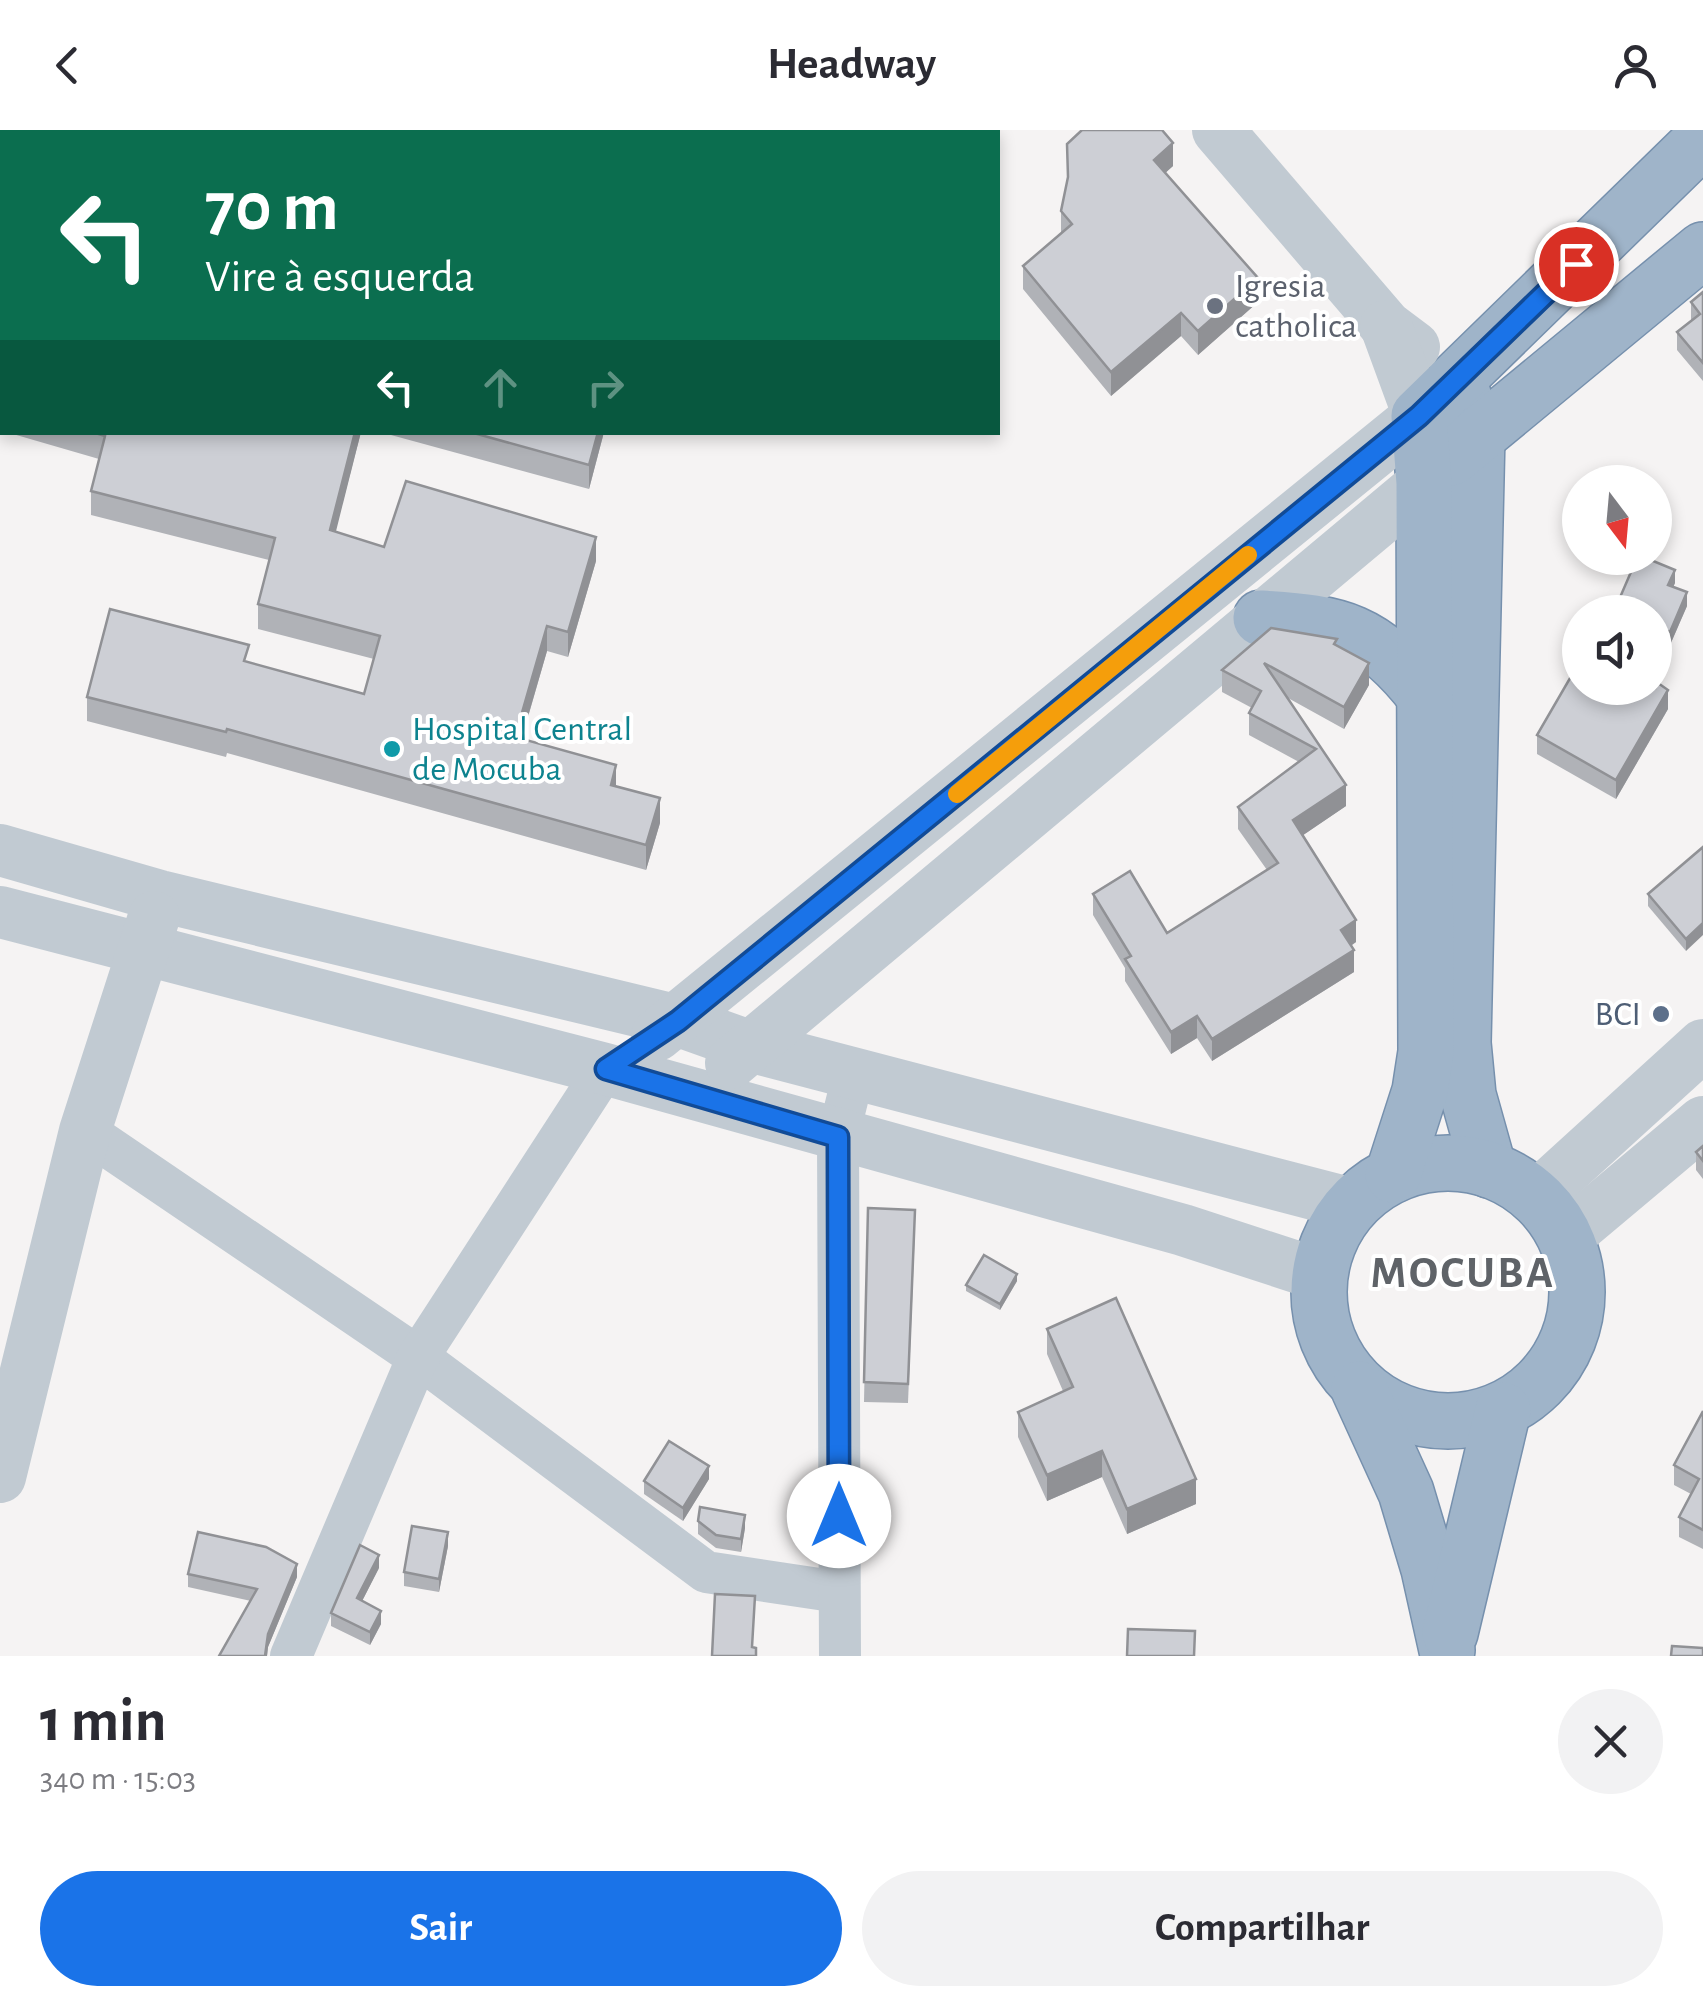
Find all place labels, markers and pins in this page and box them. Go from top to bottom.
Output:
pin [1534,222,1619,307]
place label: Igresia catholica [1235,269,1357,344]
marker: Igresia catholica [1204,295,1226,317]
place label: Hospital Central de Mocuba [412,712,632,787]
marker: Hospital Central de Mocuba [381,738,403,760]
place label: BCI [1595,997,1641,1032]
marker: BCI [1650,1003,1672,1025]

